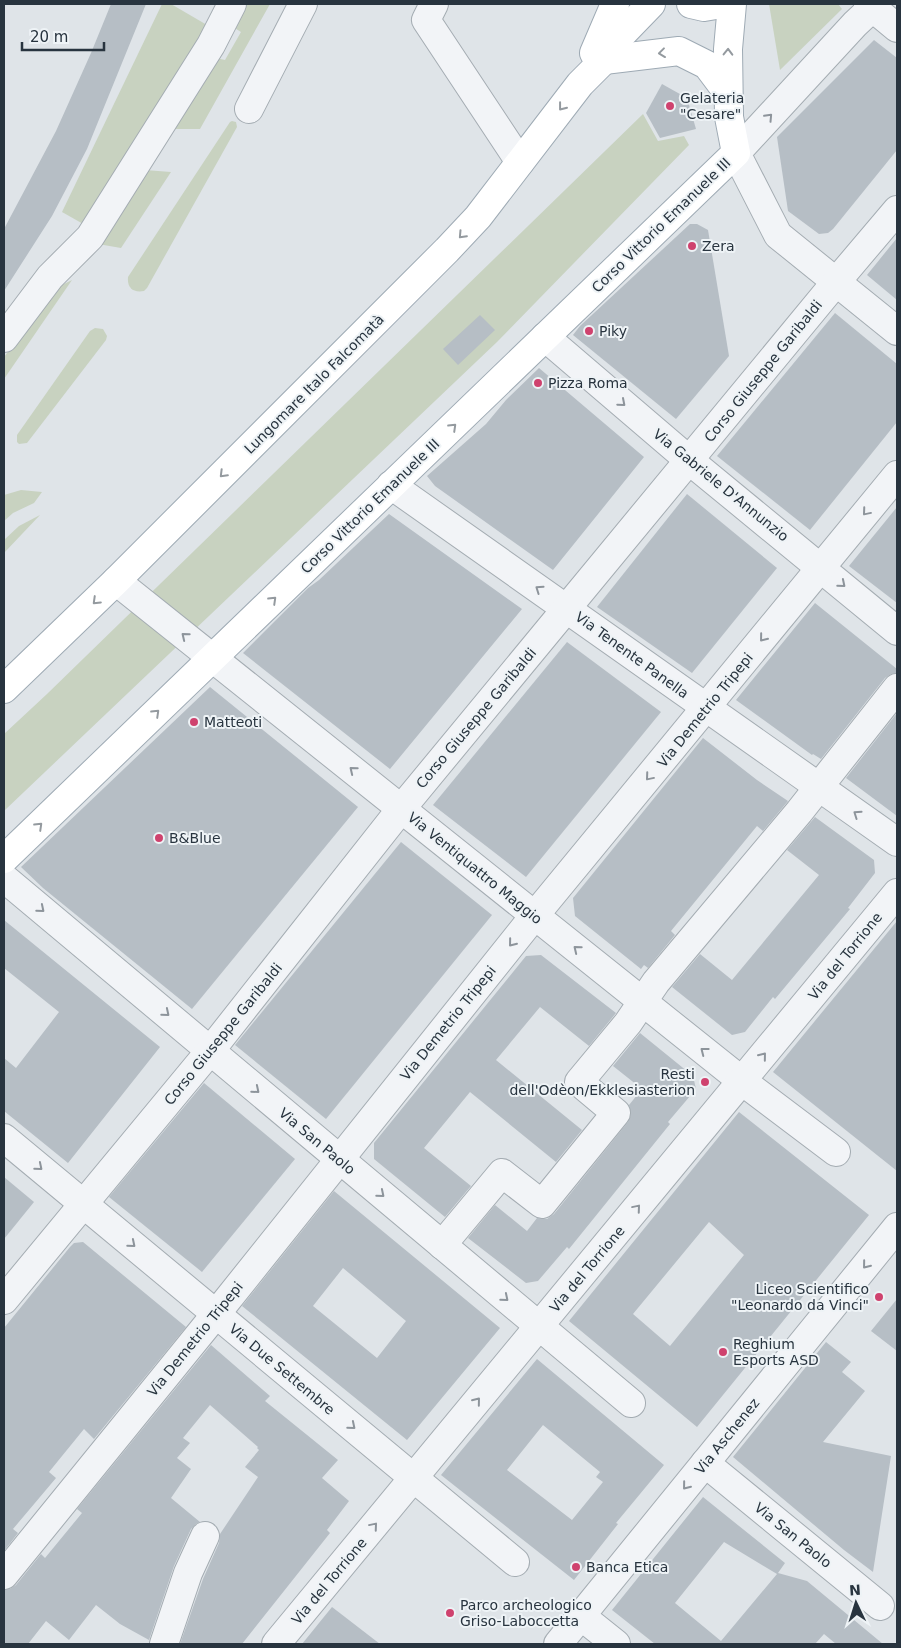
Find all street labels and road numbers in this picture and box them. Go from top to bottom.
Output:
street label: Corso Vittorio Emanuele III [588,154,734,296]
street label: Corso Giuseppe Garibaldi [701,297,825,445]
street label: Lungomare Italo Falcomatà [241,311,387,457]
street label: Via Gabriele D'Annunzio [650,426,792,544]
street label: Corso Vittorio Emanuele III [297,435,443,577]
street label: Via Tenente Panella [572,609,692,701]
street label: Corso Giuseppe Garibaldi [413,645,539,791]
street label: Via Demetrio Tripepi [654,650,756,770]
street label: Via Ventiquattro Maggio [405,809,545,927]
street label: Via del Torrione [805,909,885,1003]
street label: Corso Giuseppe Garibaldi [161,960,285,1108]
street label: Via Demetrio Tripepi [397,963,499,1083]
street label: Via San Paolo [276,1105,358,1177]
street label: Via del Torrione [546,1222,628,1316]
street label: Via Demetrio Tripepi [144,1279,246,1399]
street label: Via Due Settembre [226,1320,338,1418]
street label: Via Aschenez [691,1395,763,1477]
street label: Via San Paolo [751,1499,835,1571]
street label: Via del Torrione [288,1534,370,1628]

